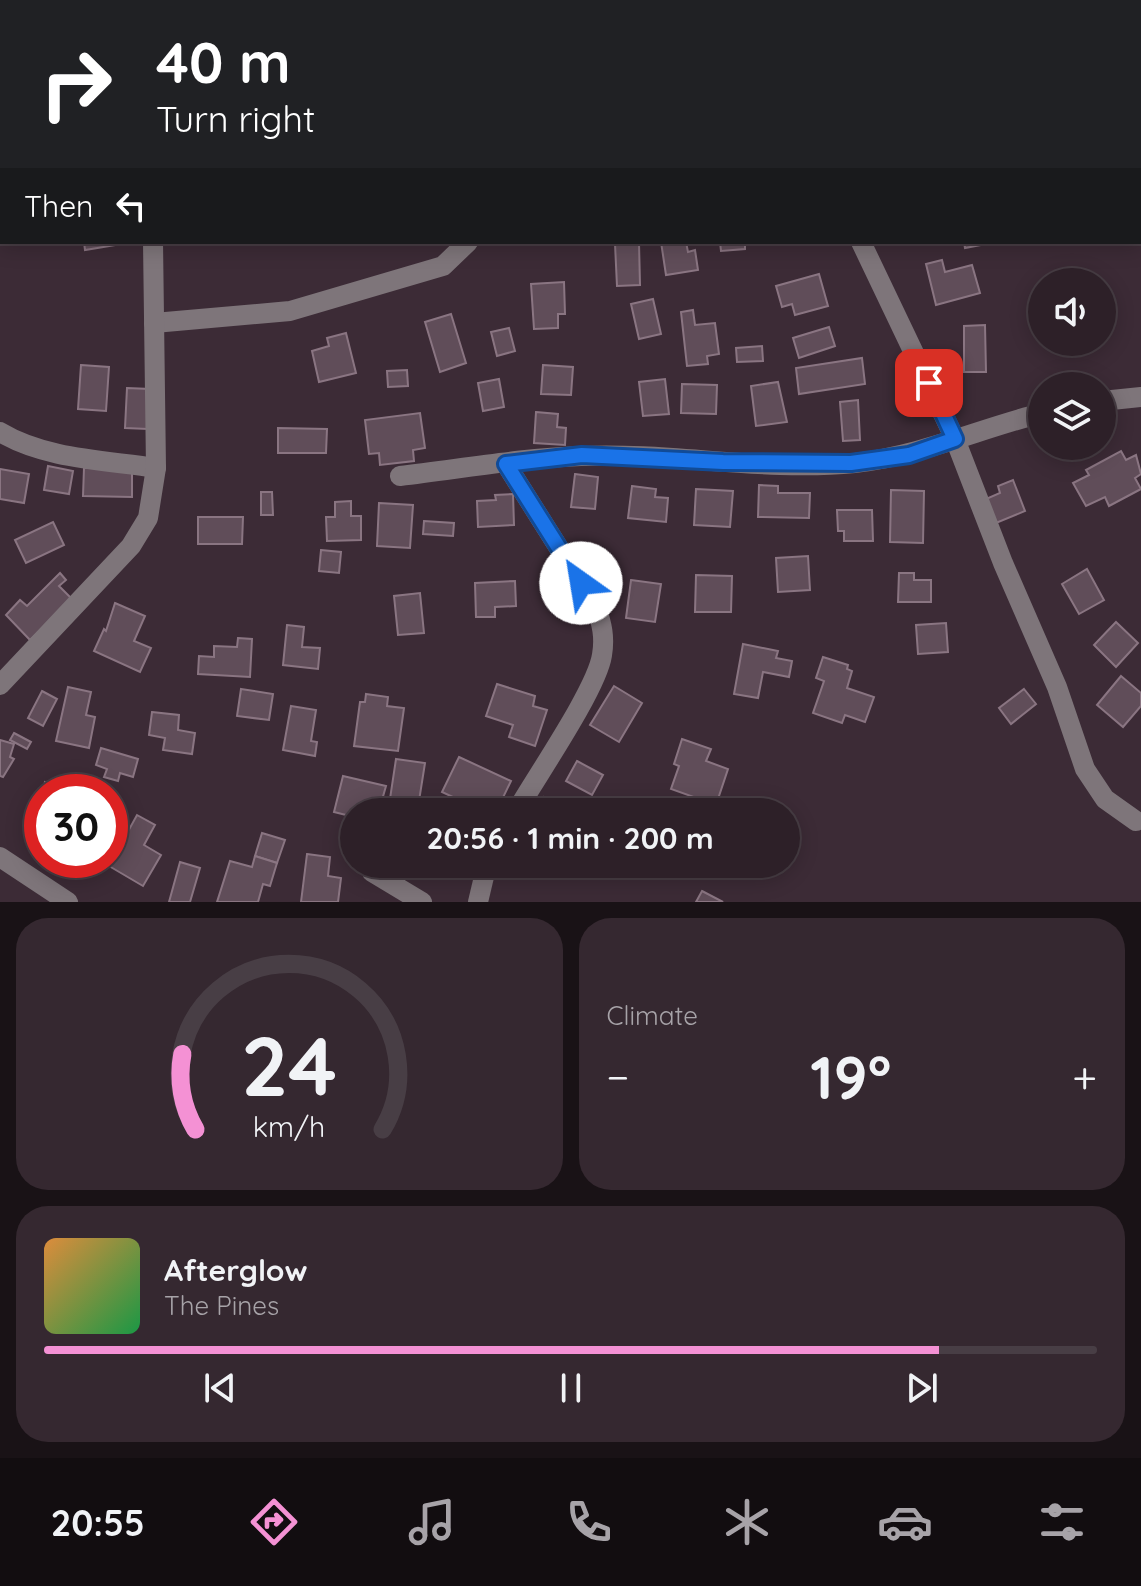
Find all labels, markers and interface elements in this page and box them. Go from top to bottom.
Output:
text: 40 m [156,27,291,97]
icon: right [24,32,128,136]
text: Turn right [156,96,315,141]
icon: left [109,184,153,228]
text: Then [24,187,93,225]
map controls [1028,268,1116,460]
button: sound [1028,268,1116,356]
pin [895,349,963,417]
icon: arrive [907,361,951,405]
button: layers [1028,372,1116,460]
position arrow [539,541,623,625]
speed limit sign: 30 [24,774,128,878]
text: 20:56 · 1 min · 200 m [426,819,714,857]
text: Climate [607,999,698,1032]
text: 24 [241,1013,337,1117]
text: 19° [810,1039,891,1114]
text: − [607,1049,629,1104]
text: + [1072,1049,1097,1104]
text: km/h [253,1108,326,1144]
text: Afterglow [164,1251,307,1289]
text: The Pines [164,1289,279,1322]
icon: previous [198,1366,242,1410]
icon: pause [549,1366,593,1410]
icon: next [900,1366,944,1410]
icon: directions [246,1494,302,1550]
icon: music [404,1494,460,1550]
icon: phone [561,1494,617,1550]
icon: climate [719,1494,775,1550]
icon: car [877,1494,933,1550]
icon: filters [1034,1494,1090,1550]
text: 20:55 [51,1500,145,1545]

